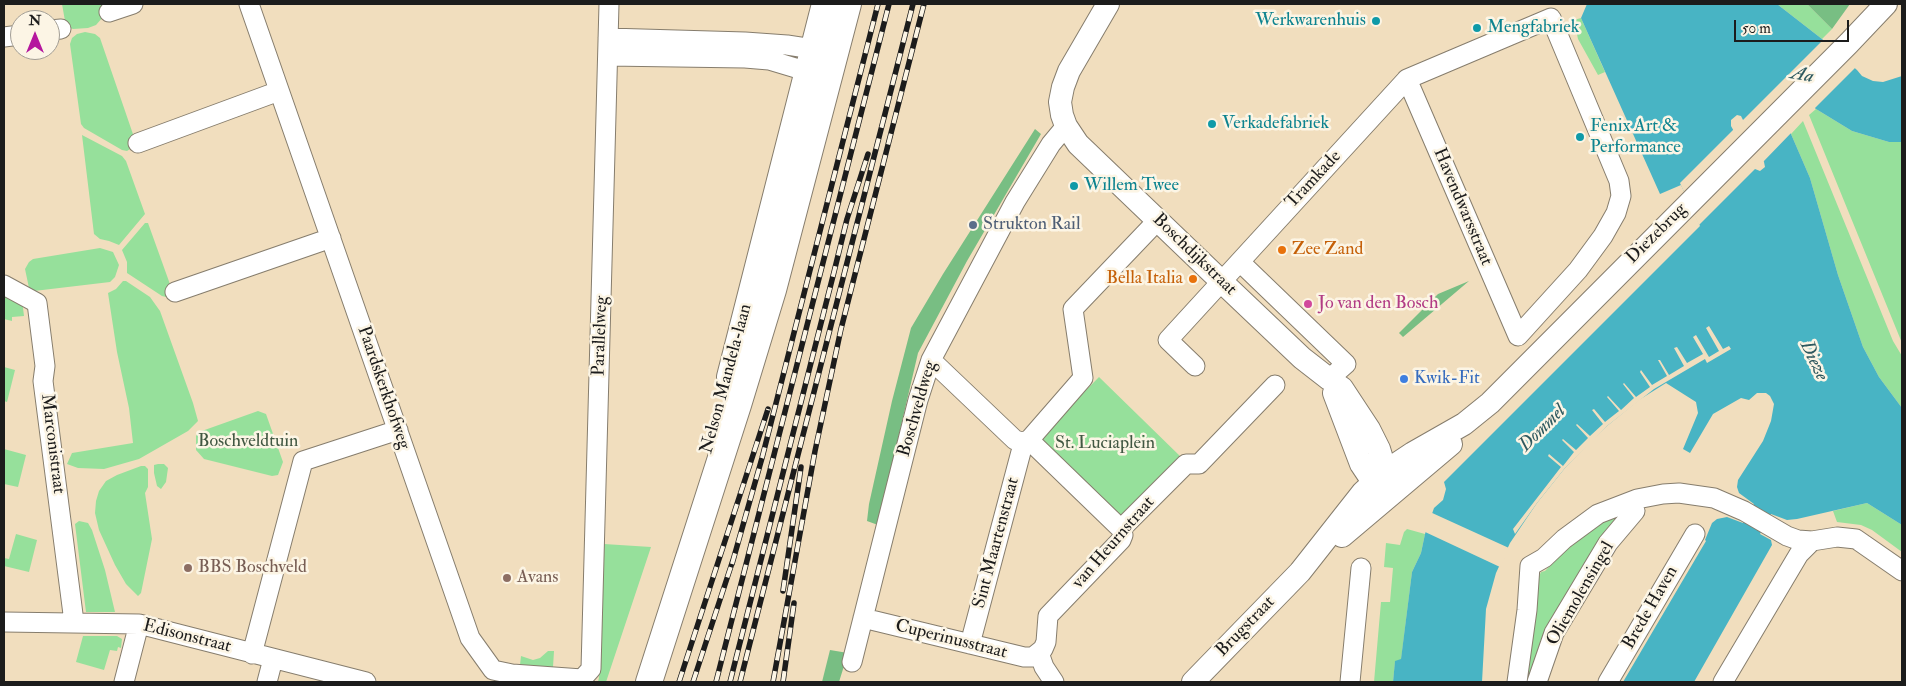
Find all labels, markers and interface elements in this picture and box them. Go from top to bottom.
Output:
north arrow [10,10,60,60]
place label: Werkwarenhuis [1255,10,1366,32]
scale bar [1736,10,1851,42]
text: N [29,12,41,29]
marker: Werkwarenhuis [1370,15,1382,27]
place label: Mengfabriek [1487,17,1579,39]
text: 50 m [1742,19,1771,38]
marker: Mengfabriek [1471,22,1483,34]
water label: Aa [1789,63,1815,89]
place label: Verkadefabriek [1222,113,1329,135]
place label: Fenix Art & Performance [1590,116,1681,158]
marker: Verkadefabriek [1206,118,1218,130]
marker: Fenix Art & Performance [1574,131,1586,143]
street label: Havendwarsstraat [1428,145,1496,269]
street label: Tramkade [1282,146,1346,214]
place label: Willem Twee [1084,175,1179,197]
marker: Willem Twee [1068,180,1080,192]
street label: Diezebrug [1622,199,1692,269]
street label: Boschdijkstraat [1147,209,1241,301]
place label: Strukton Rail [983,214,1080,236]
marker: Strukton Rail [967,219,979,231]
place label: Zee Zand [1292,239,1363,261]
marker: Zee Zand [1276,244,1288,256]
place label: Bella Italia [1106,268,1183,290]
marker: Bella Italia [1187,273,1199,285]
place label: Jo van den Bosch [1318,293,1438,315]
street label: Parallelweg [589,296,613,376]
marker: Jo van den Bosch [1302,298,1314,310]
street label: Nelson Mandela-laan [697,302,757,456]
street label: Paardskerkhofweg [352,324,414,452]
water label: Dieze [1794,337,1832,385]
street label: Boschveldweg [894,359,942,459]
place label: Kwik-Fit [1414,368,1480,390]
marker: Kwik-Fit [1398,373,1410,385]
street label: Marconistraat [35,393,69,495]
water label: Dommel [1515,401,1571,457]
park label: Boschveldtuin [198,431,298,453]
park label: St. Luciaplein [1055,433,1155,455]
street label: Sint Maartenstraat [969,475,1025,611]
street label: van Heurnstraat [1068,493,1160,593]
street label: Oliemolensingel [1543,538,1619,650]
place label: BBS Boschveld [198,557,307,579]
marker: BBS Boschveld [182,562,194,574]
street label: Brede Haven [1619,563,1683,653]
place label: Avans [517,567,559,589]
marker: Avans [501,572,513,584]
street label: Brugstraat [1212,592,1280,662]
street label: Edisonstraat [141,616,233,658]
street label: Cuperinusstraat [893,616,1009,664]

